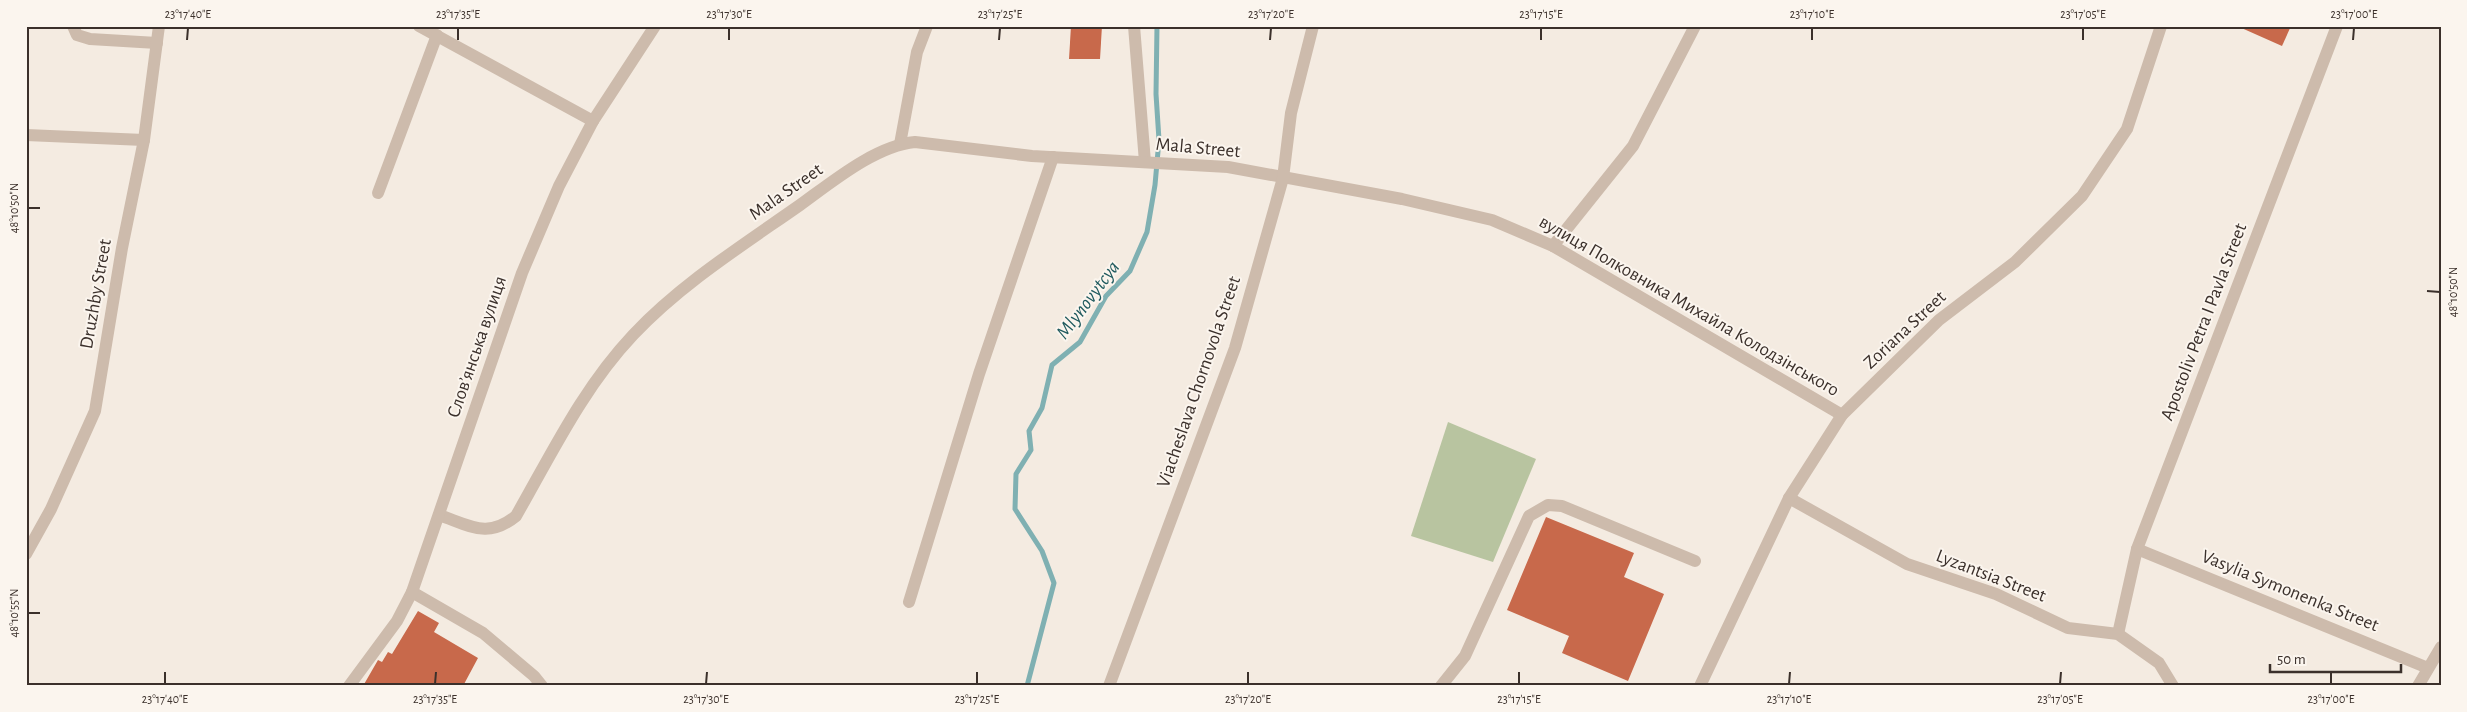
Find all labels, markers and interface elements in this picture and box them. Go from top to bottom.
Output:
text: 23°17'40"E [165,8,211,20]
text: 23°17'35"E [436,8,480,20]
text: 23°17'30"E [706,8,752,20]
text: 23°17'25"E [978,8,1023,20]
text: 23°17'20"E [1248,8,1294,20]
text: 23°17'15"E [1519,8,1563,20]
text: 23°17'10"E [1790,8,1835,20]
text: 23°17'05"E [2060,8,2106,20]
text: 23°17'00"E [2331,8,2378,20]
street label: Mala Street [1155,135,1241,161]
street label: Mala Street [746,160,826,224]
text: 48°10'50"N [8,183,20,233]
street label: вулиця Полковника Михайла Колодзінського [1536,212,1842,400]
street label: Apostoliv Petra I Pavla Street [2158,221,2250,423]
street label: Druzhby Street [77,238,115,350]
water label: Mlynovytcya [1052,257,1124,343]
text: 48°10'50"N [2447,267,2459,317]
street label: Словʼянська вулиця [444,274,510,420]
street label: Viacheslava Chornovola Street [1154,274,1244,490]
street label: Zoriana Street [1860,287,1950,373]
street label: Lyzantsia Street [1933,546,2049,606]
street label: Vasylia Symonenka Street [2199,547,2381,635]
text: 48°10'55"N [8,588,20,638]
scale bar [2270,642,2401,674]
text: 50 m [2277,652,2306,667]
text: 23°17'40"E [142,693,188,705]
text: 23°17'35"E [413,693,457,705]
text: 23°17'30"E [683,693,729,705]
text: 23°17'25"E [955,693,1000,705]
text: 23°17'20"E [1225,693,1271,705]
text: 23°17'15"E [1497,693,1541,705]
text: 23°17'10"E [1767,693,1812,705]
text: 23°17'05"E [2037,693,2083,705]
text: 23°17'00"E [2308,693,2355,705]

